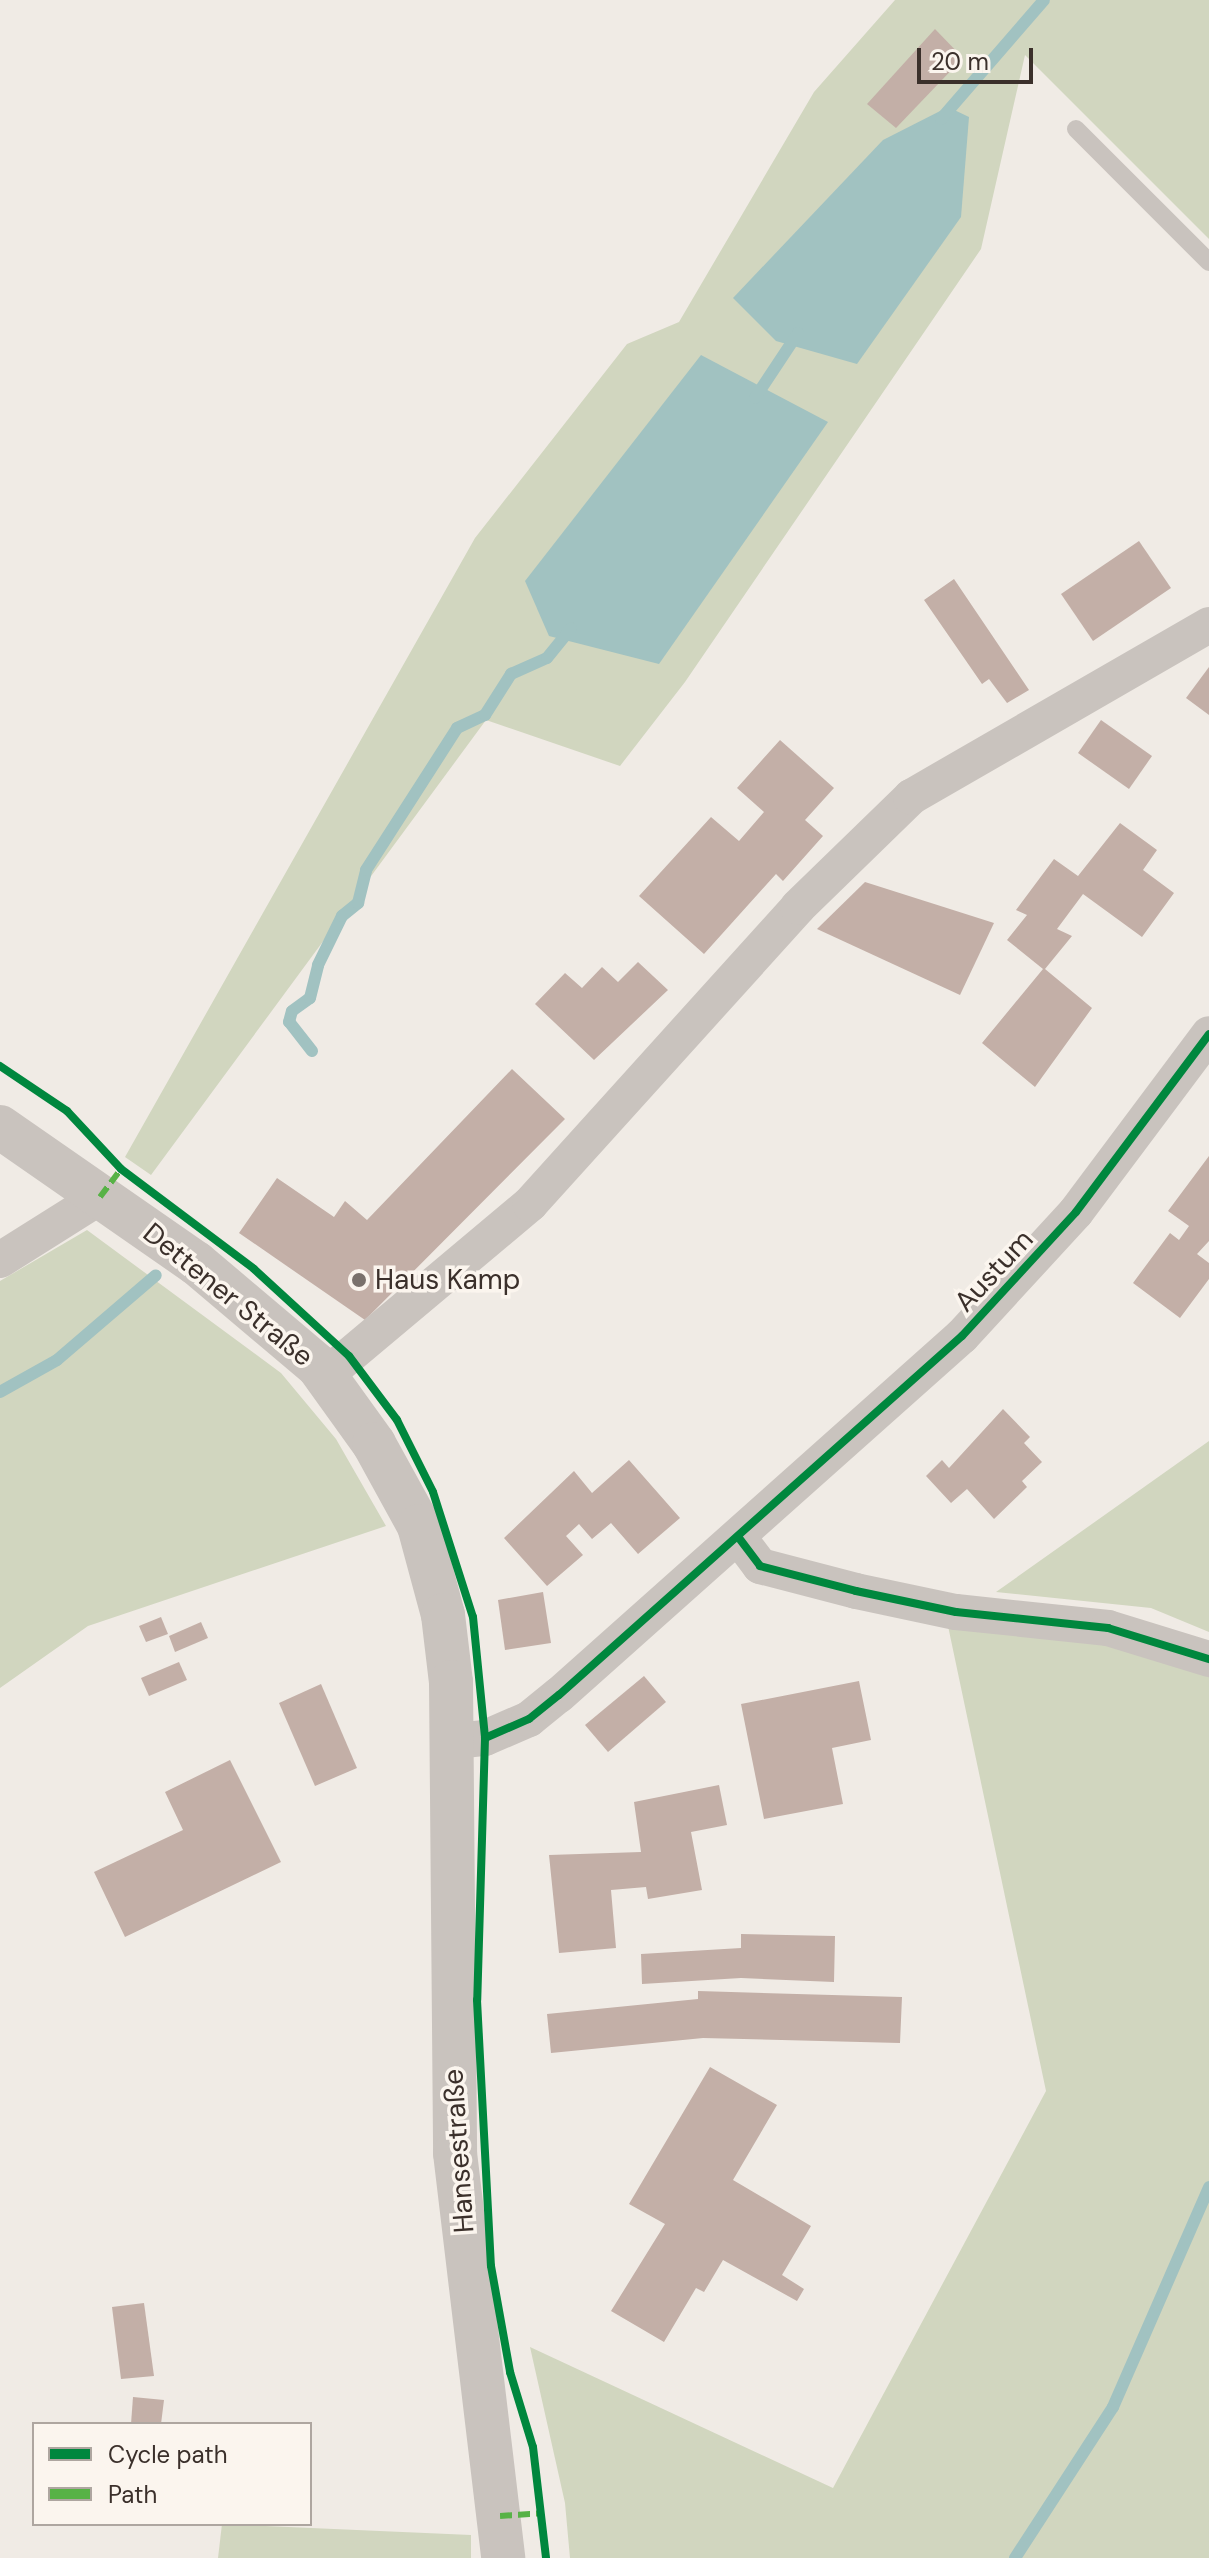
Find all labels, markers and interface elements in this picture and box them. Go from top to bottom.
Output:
scale bar [921,32,1037,82]
text: 20 m [931,46,989,77]
street label: Dettener Straße [136,1216,320,1374]
street label: Austum [948,1223,1040,1319]
place label: Haus Kamp [375,1263,520,1297]
marker: Haus Kamp [350,1271,368,1289]
street label: Hansestraße [437,2068,481,2234]
legend [32,2422,312,2526]
text: Cycle path [108,2439,227,2470]
text: Path [108,2479,157,2510]

